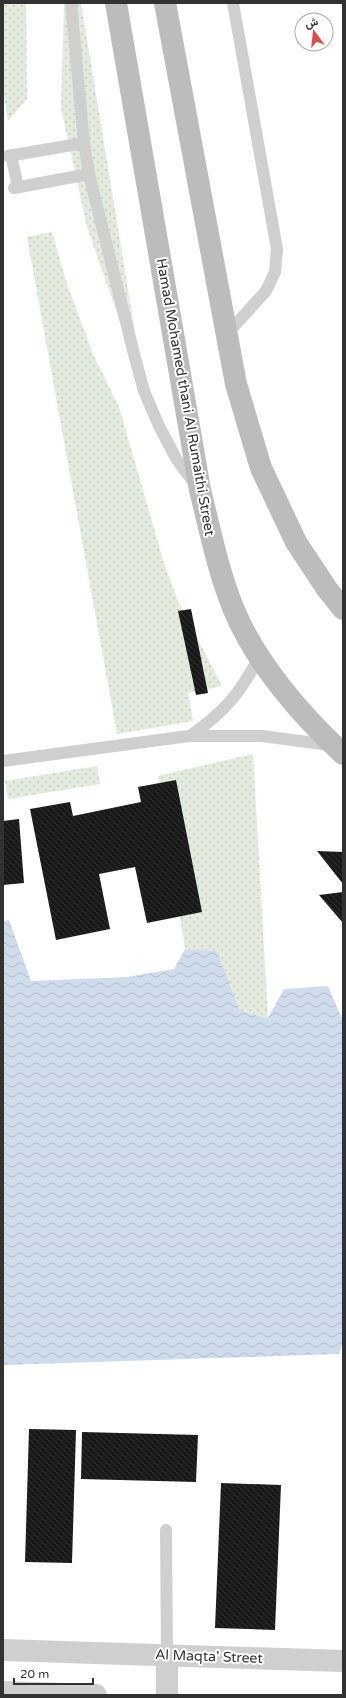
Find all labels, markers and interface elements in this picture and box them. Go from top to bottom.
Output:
north arrow [294,12,334,52]
text: ش [303,15,320,31]
street label: Hamad Mohamed thani Al Rumaithi Street [153,257,218,538]
street label: Al Maqta' Street [155,1646,264,1667]
scale bar [14,1660,93,1686]
text: 20 m [20,1667,49,1681]

